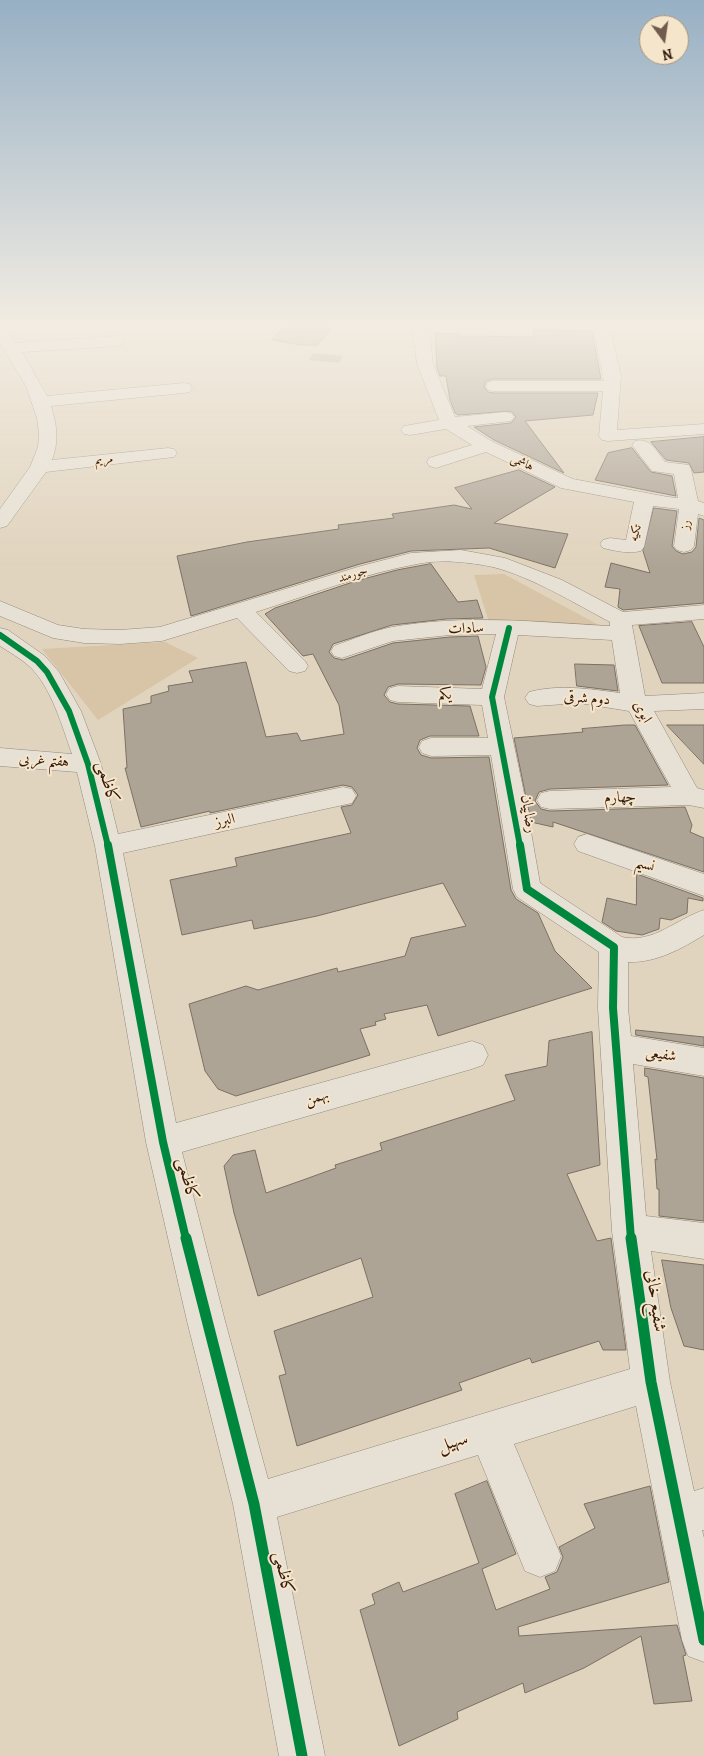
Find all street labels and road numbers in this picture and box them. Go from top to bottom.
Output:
street label: هاشمی [508,451,536,475]
street label: مریم [94,452,114,468]
street label: رز [678,519,694,531]
street label: تکیه [627,523,645,543]
street label: جورمند [337,564,369,586]
street label: سادات [448,619,484,639]
street label: یکم [438,686,452,704]
street label: دوم شرقی [563,688,611,710]
street label: ابوی [629,698,655,726]
street label: هفتم غربی [18,750,70,772]
street label: کاظمی [91,758,123,806]
street label: چهارم [604,788,636,808]
street label: رضاییان [516,793,540,835]
street label: البرز [213,810,237,832]
street label: نسیم [633,853,657,877]
street label: شفیعی [644,1044,678,1066]
street label: بهمن [303,1086,331,1110]
street label: کاظمی [172,1156,202,1202]
street label: شفیع خانی [640,1269,670,1333]
street label: سهیل [435,1428,471,1458]
street label: کاظمی [268,1550,298,1596]

